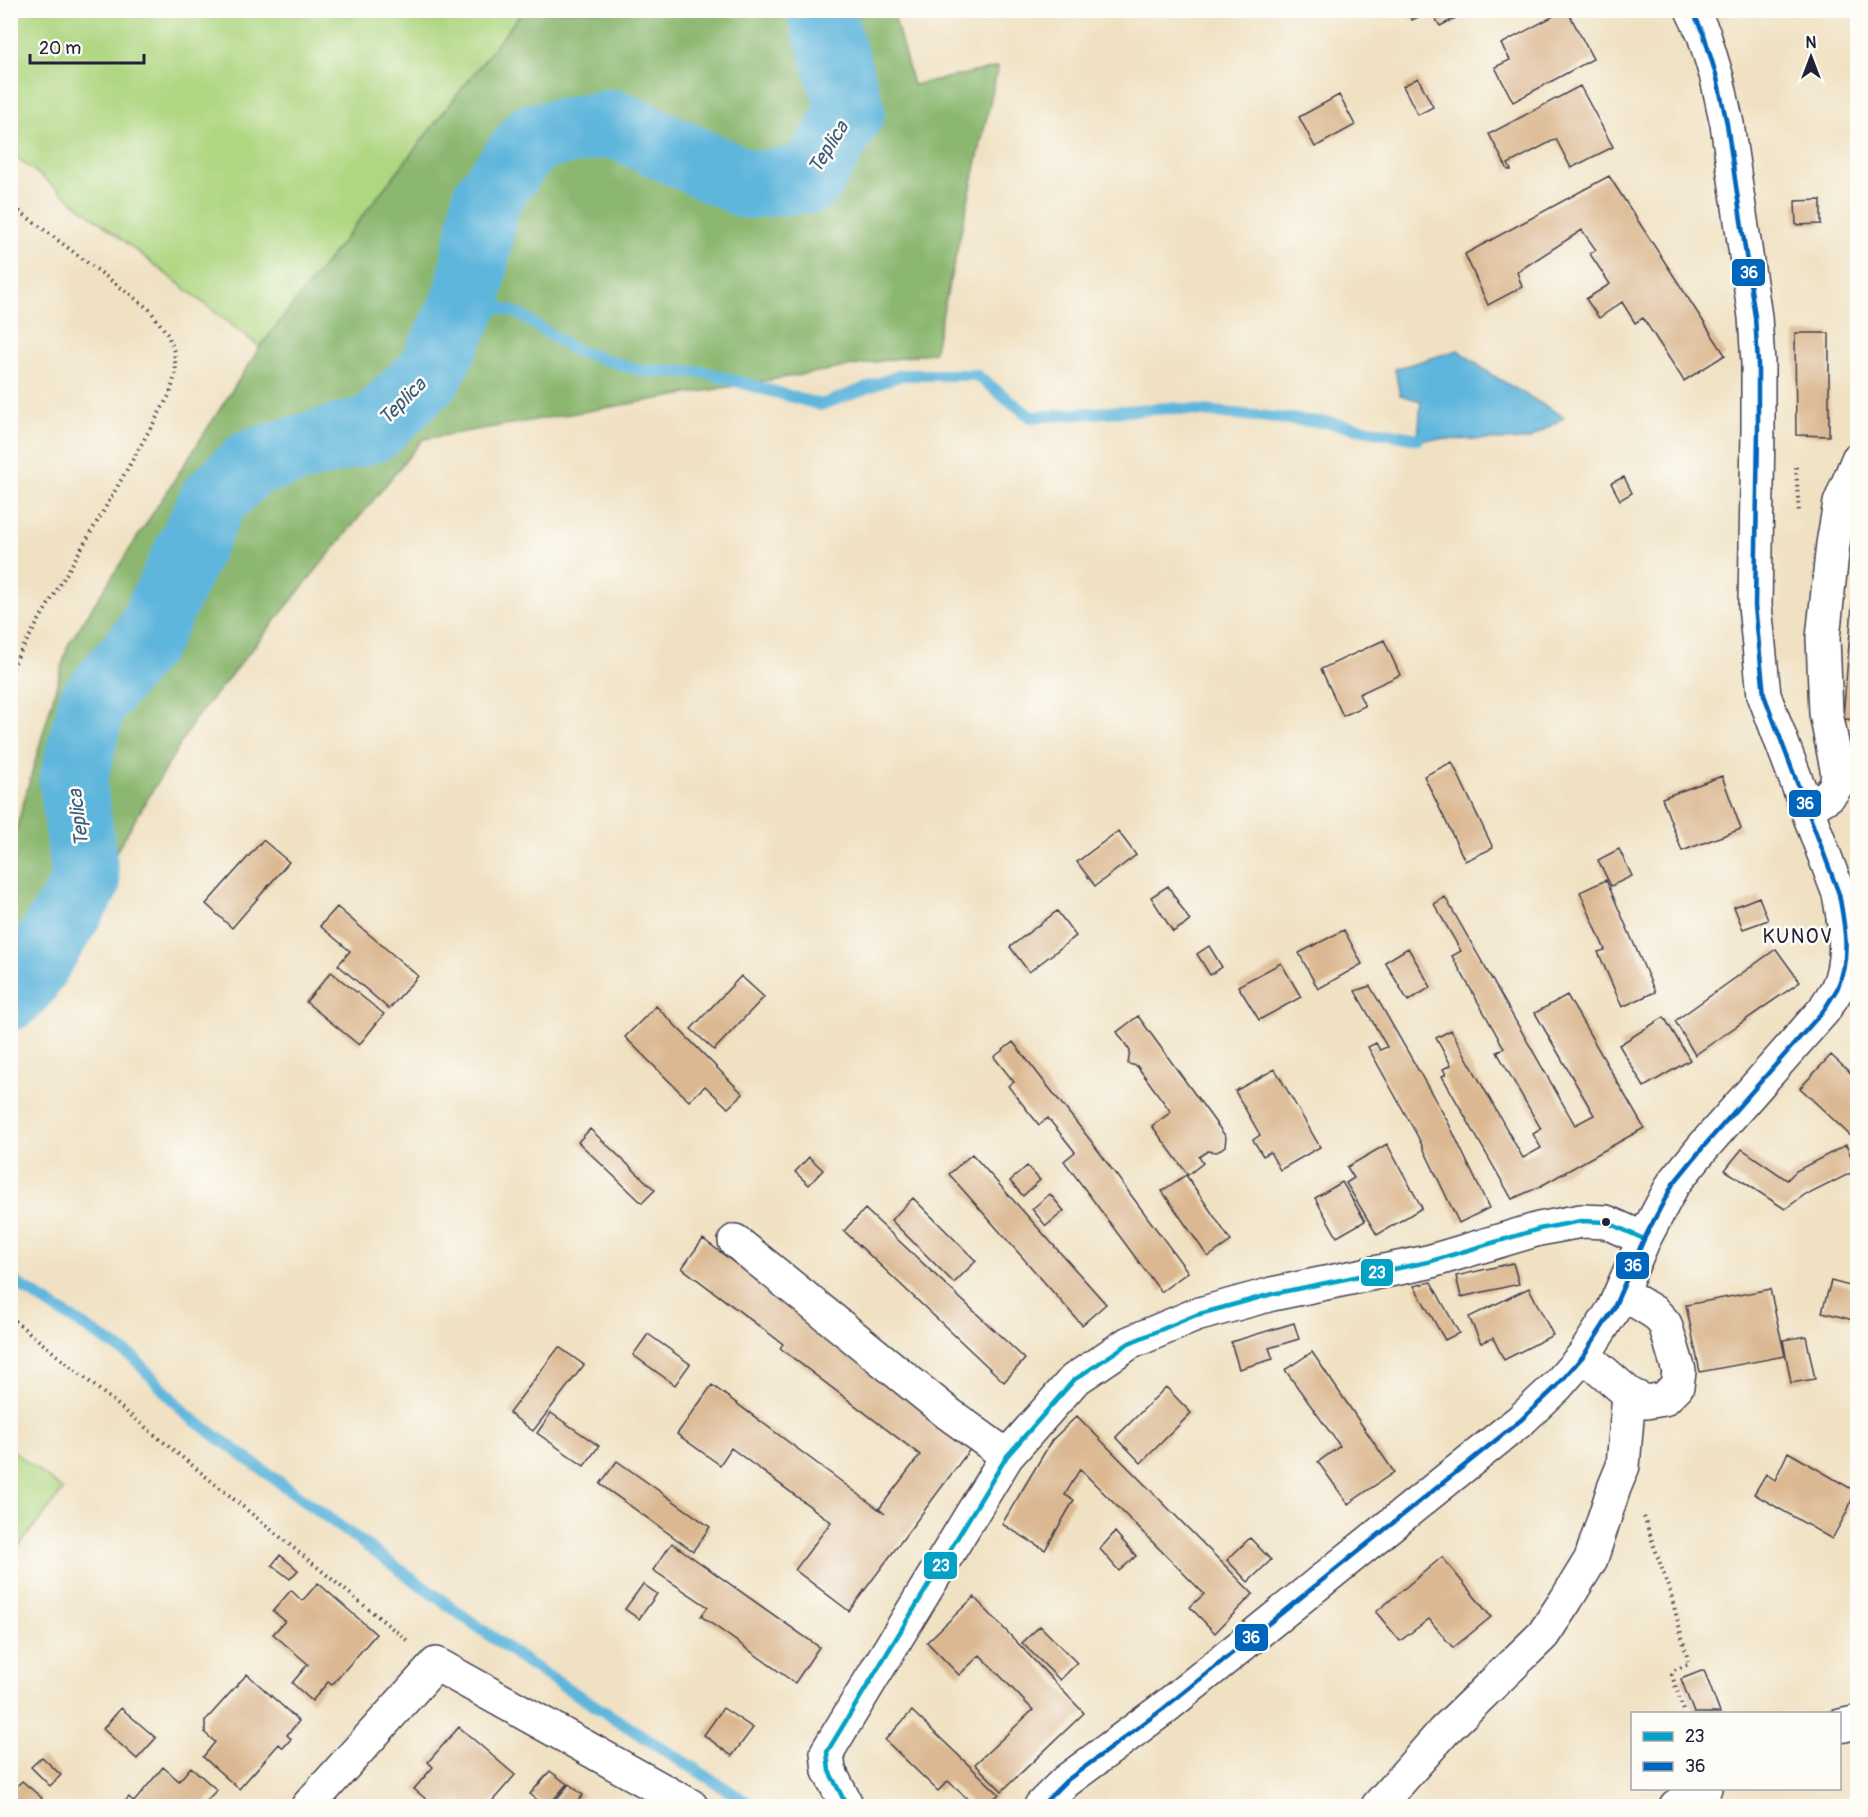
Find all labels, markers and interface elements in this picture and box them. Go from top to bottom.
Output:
scale bar [30,27,144,65]
north arrow [1781,27,1841,87]
text: N [1806,33,1817,53]
text: 20 m [39,37,81,60]
water label: Teplica [803,115,855,178]
line badge: 36 [1731,258,1766,287]
text: 36 [1740,263,1758,283]
water label: Teplica [373,371,433,430]
water label: Teplica [62,786,94,848]
line badge: 36 [1788,789,1822,818]
text: 36 [1796,794,1814,814]
district label: KUNOV [1763,924,1834,949]
unlabelled marker [1600,1216,1612,1228]
line badge: 36 [1615,1251,1650,1280]
text: 36 [1624,1256,1642,1276]
line badge: 23 [1360,1258,1394,1287]
text: 23 [1368,1263,1386,1283]
line badge: 23 [923,1551,958,1580]
text: 23 [932,1556,950,1576]
line badge: 36 [1234,1623,1269,1652]
text: 36 [1242,1628,1260,1648]
legend [1631,1712,1841,1790]
text: 23 [1685,1725,1705,1748]
text: 36 [1685,1755,1706,1778]

